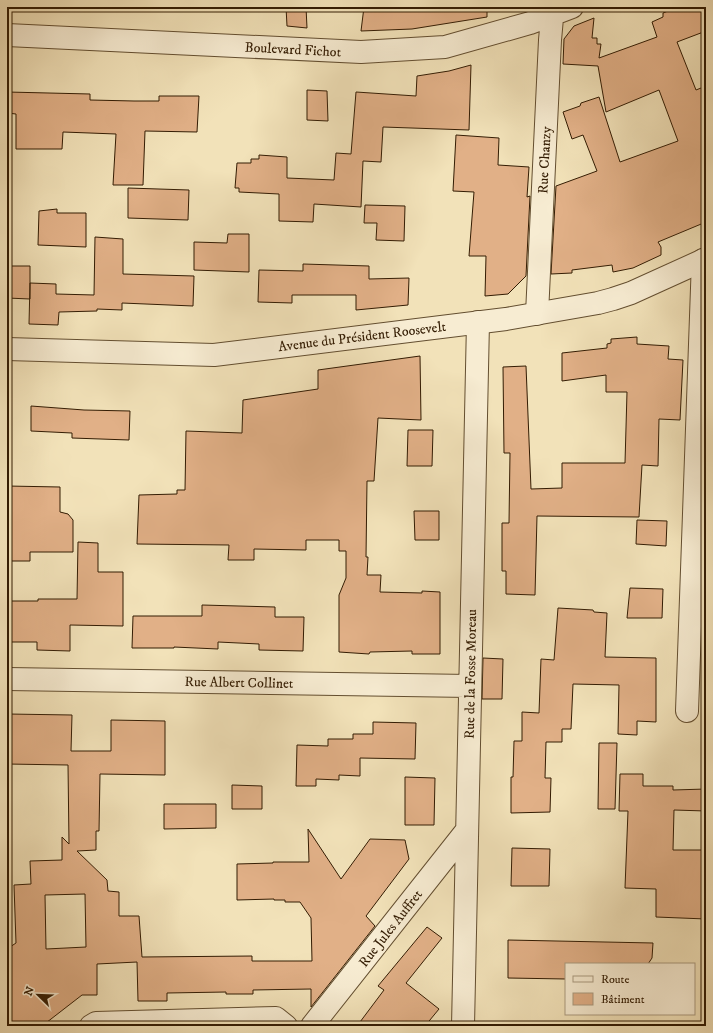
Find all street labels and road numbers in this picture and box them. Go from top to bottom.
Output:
street label: Boulevard Fichot [244,38,342,62]
street label: Rue Chanzy [534,126,556,194]
street label: Avenue du Président Roosevelt [277,318,448,356]
street label: Rue de la Fosse Moreau [461,609,481,739]
street label: Rue Albert Collinet [184,673,294,693]
street label: Rue Jules Auffret [355,886,427,971]

